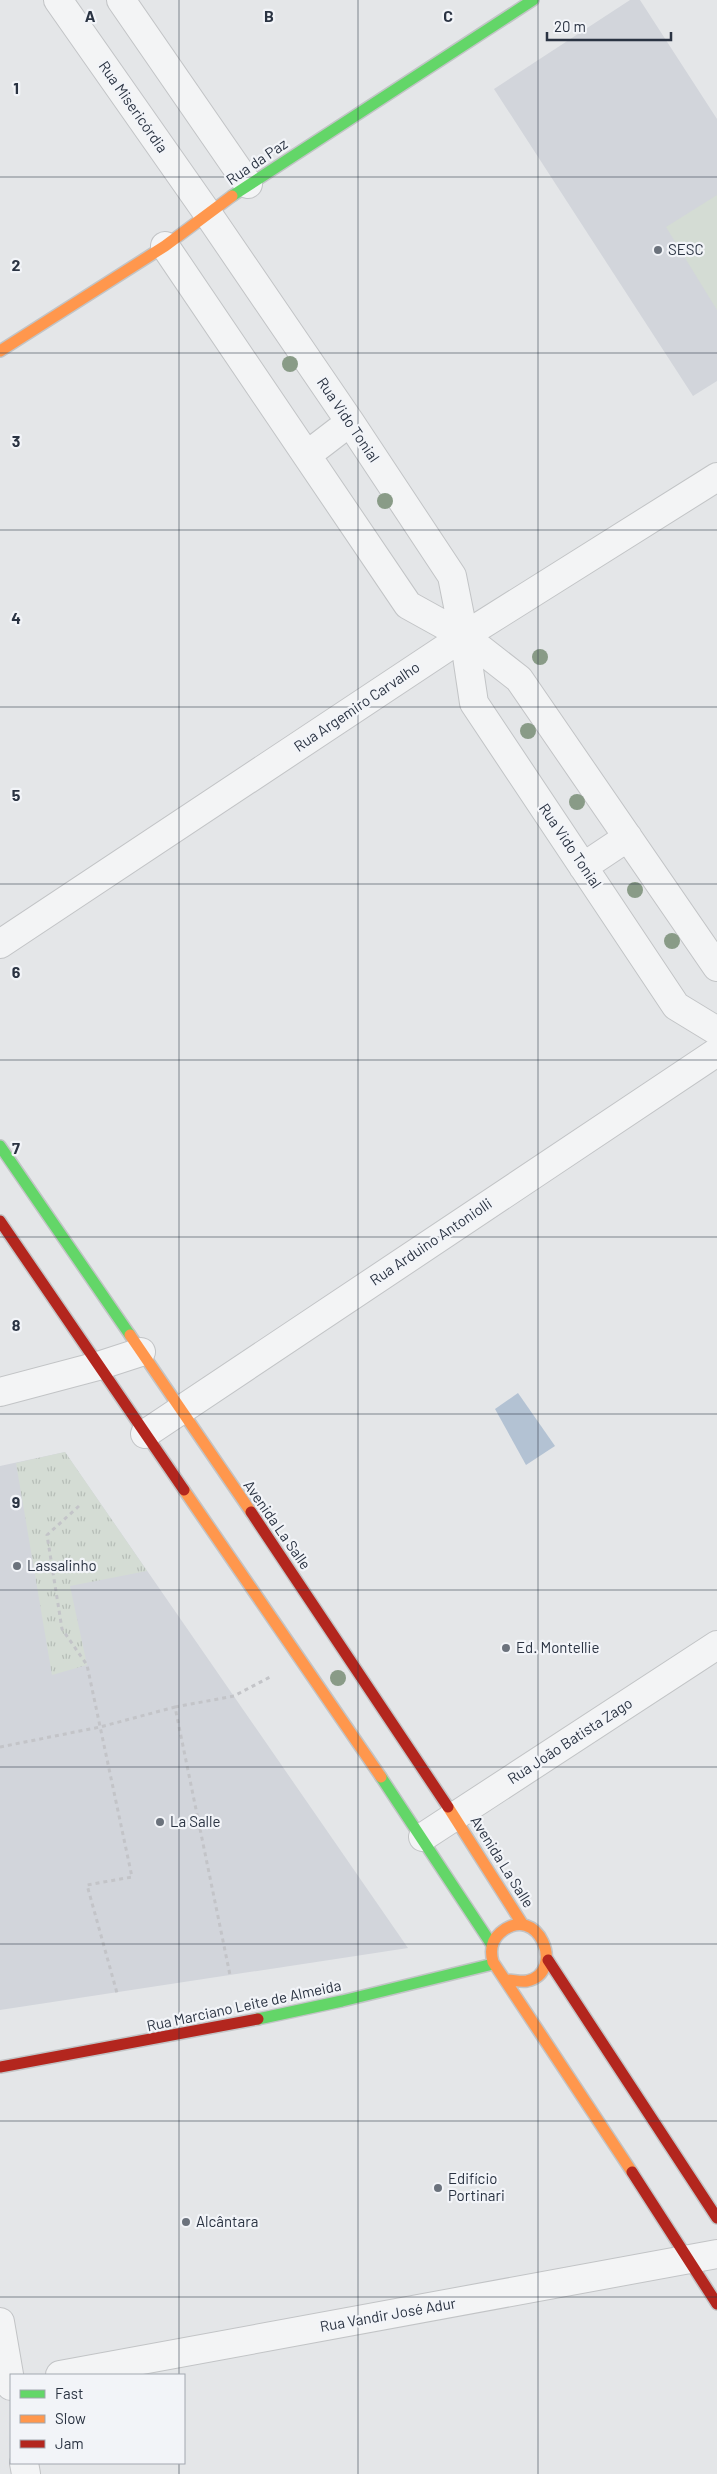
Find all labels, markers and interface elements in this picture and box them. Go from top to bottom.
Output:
text: A [85,6,96,25]
text: B [264,6,274,25]
text: C [443,6,453,25]
scale bar [547,10,671,42]
text: 20 m [554,17,586,35]
street label: Rua Misericórdia [96,57,172,156]
text: 1 [13,78,19,97]
street label: Rua da Paz [222,134,291,188]
place label: SESC [668,240,704,258]
marker: SESC [652,244,664,256]
text: 2 [12,255,21,274]
street label: Rua Vido Tonial [314,374,384,465]
text: 3 [12,431,20,450]
text: 4 [11,608,21,627]
street label: Rua Argemiro Carvalho [290,657,423,755]
text: 5 [12,785,21,804]
street label: Rua Vido Tonial [536,800,606,891]
text: 6 [12,962,21,981]
text: 7 [12,1138,20,1157]
street label: Rua Arduino Antoniolli [366,1194,495,1289]
text: 8 [12,1315,21,1334]
street label: Avenida La Salle [240,1476,315,1573]
text: 9 [12,1492,20,1511]
place label: Lassalinho [27,1556,97,1574]
marker: Lassalinho [11,1560,23,1572]
place label: Ed. Montellie [516,1638,599,1656]
marker: Ed. Montellie [500,1642,512,1654]
street label: Rua João Batista Zago [504,1693,635,1787]
place label: La Salle [170,1812,220,1830]
street label: Avenida La Salle [467,1812,538,1911]
marker: La Salle [154,1816,166,1828]
street label: Rua Marciano Leite de Almeida [145,1976,343,2034]
place label: Edifício Portinari [448,2169,505,2204]
marker: Edifício Portinari [432,2182,444,2194]
place label: Alcântara [196,2212,258,2230]
marker: Alcântara [180,2216,192,2228]
street label: Rua Vandir José Adur [318,2293,458,2335]
legend [10,2374,185,2464]
text: Fast [55,2384,83,2402]
text: Slow [55,2409,86,2427]
text: Jam [55,2434,84,2452]

